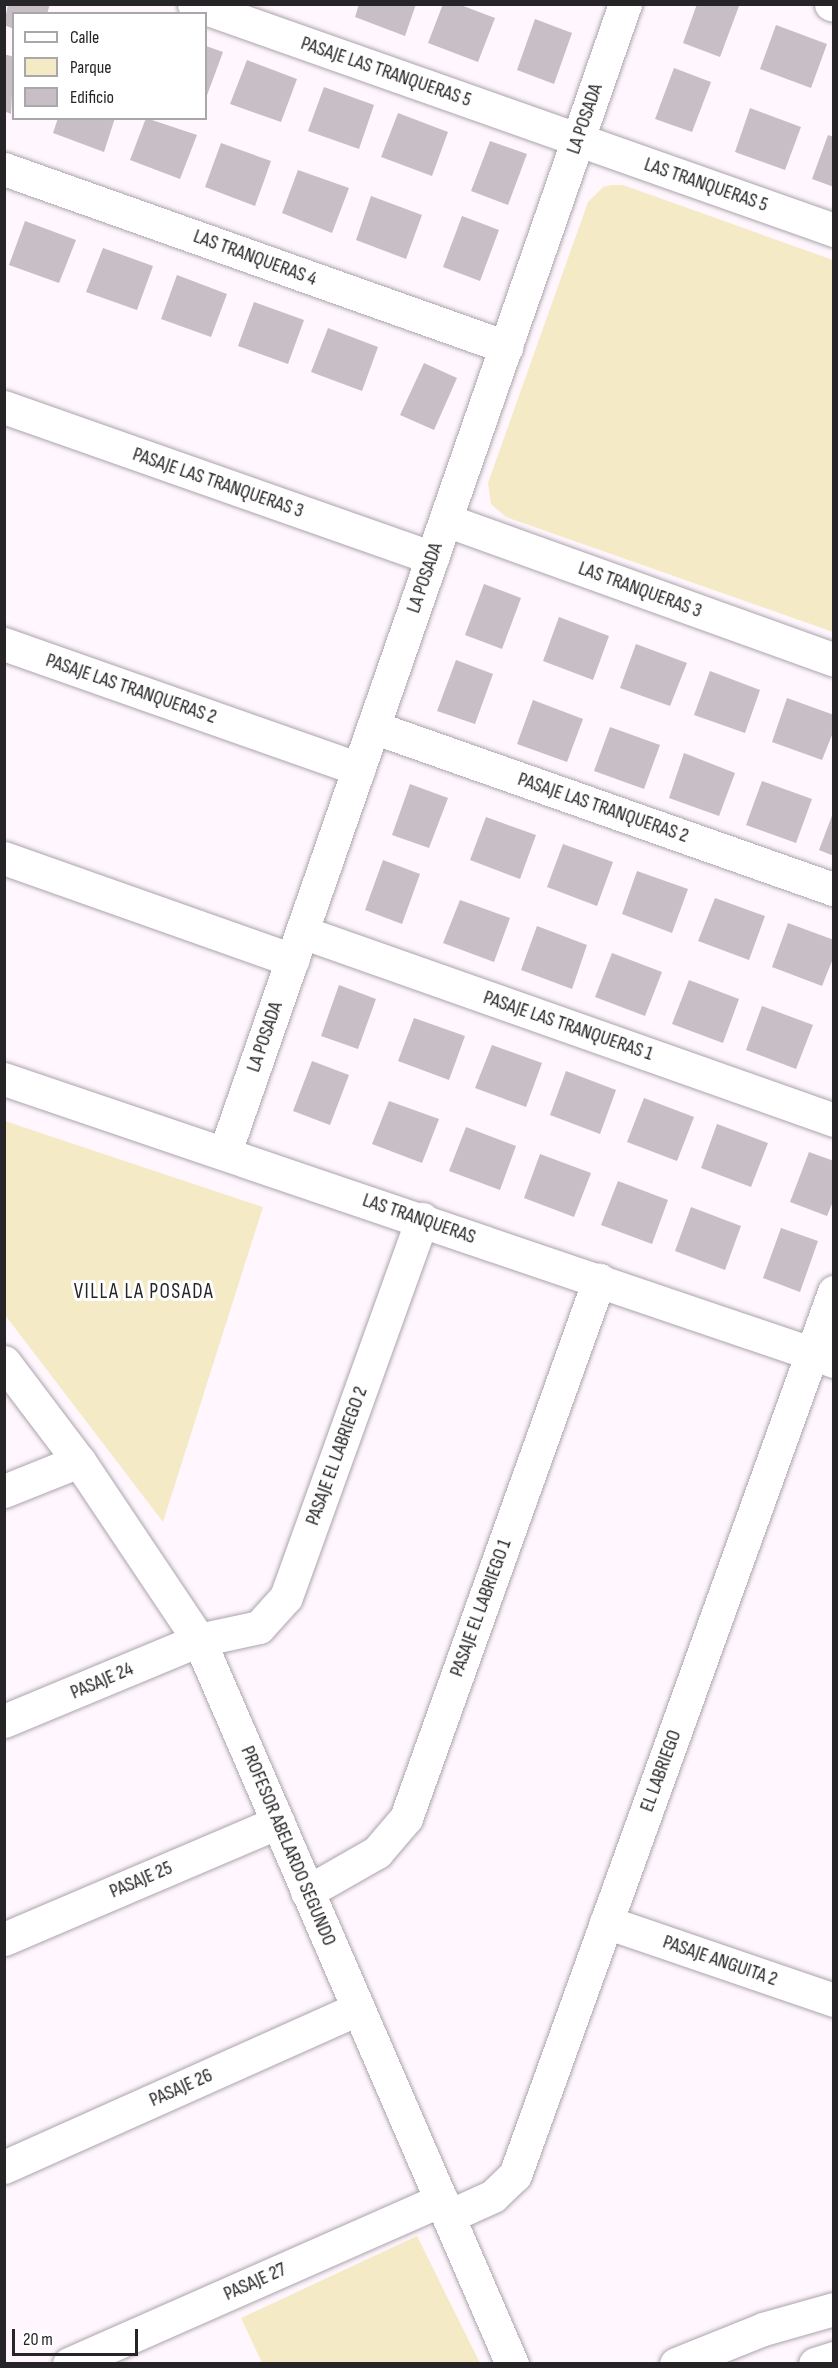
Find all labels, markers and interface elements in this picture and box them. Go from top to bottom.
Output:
legend [12,12,207,120]
text: Calle [70,27,99,48]
street label: PASAJE LAS TRANQUERAS 5 [298,32,474,112]
text: Parque [70,57,111,78]
street label: LA POSADA [562,81,608,157]
text: Edificio [70,87,114,108]
street label: LAS TRANQUERAS 5 [641,153,771,217]
street label: LAS TRANQUERAS 4 [190,225,320,291]
street label: PASAJE LAS TRANQUERAS 3 [129,443,307,523]
street label: LA POSADA [402,540,448,616]
street label: LAS TRANQUERAS 3 [575,557,705,623]
street label: PASAJE LAS TRANQUERAS 2 [43,649,219,729]
street label: PASAJE LAS TRANQUERAS 2 [515,768,691,848]
street label: PASAJE LAS TRANQUERAS 1 [480,986,656,1066]
street label: LA POSADA [242,999,288,1075]
street label: LAS TRANQUERAS [359,1188,479,1250]
district label: VILLA LA POSADA [74,1279,214,1305]
street label: PASAJE EL LABRIEGO 2 [301,1383,373,1529]
street label: PASAJE EL LABRIEGO 1 [445,1536,517,1680]
street label: PASAJE 24 [67,1657,137,1705]
street label: EL LABRIEGO [635,1727,687,1815]
street label: PROFESOR ABELARDO SEGUNDO [235,1743,341,1949]
street label: PASAJE 25 [106,1856,176,1904]
street label: PASAJE ANGUITA 2 [660,1930,780,1992]
street label: PASAJE 26 [146,2064,216,2112]
street label: PASAJE 27 [220,2258,290,2306]
scale bar [15,2317,141,2355]
text: 20 m [23,2329,53,2350]

